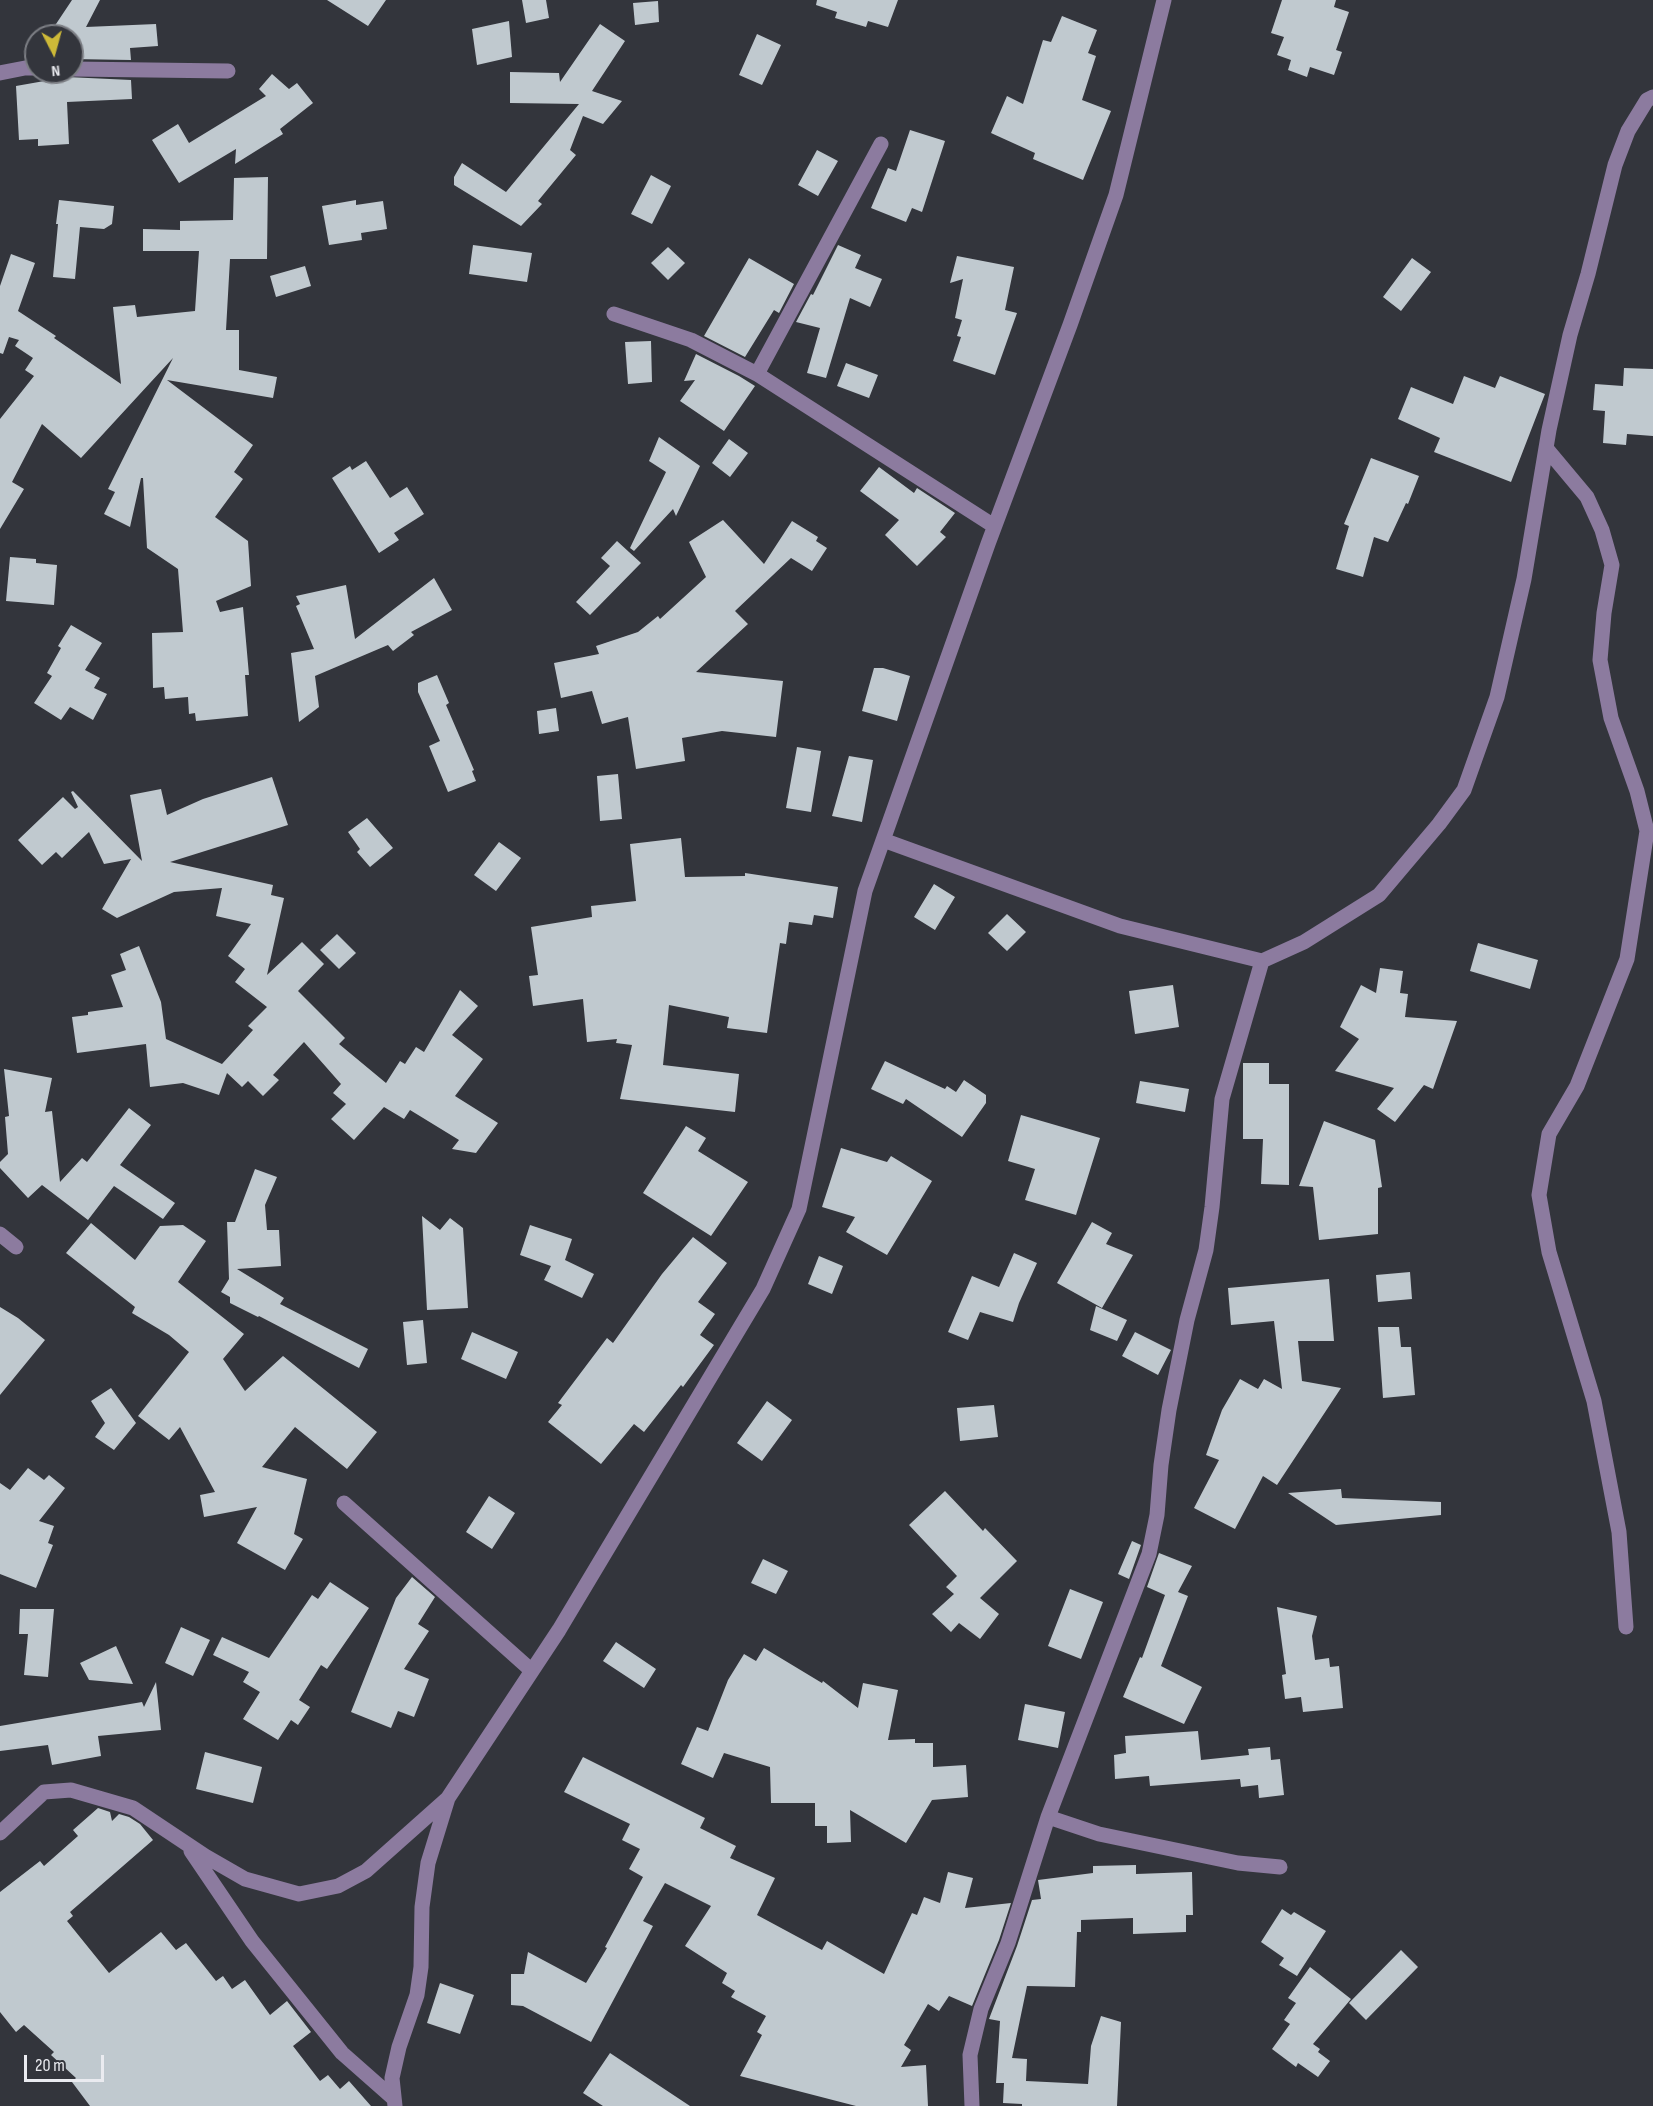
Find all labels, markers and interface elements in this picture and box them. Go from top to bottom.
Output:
north arrow [24,24,84,84]
text: N [50,61,61,80]
scale bar [27,2043,106,2081]
text: 20 m [35,2055,65,2076]

